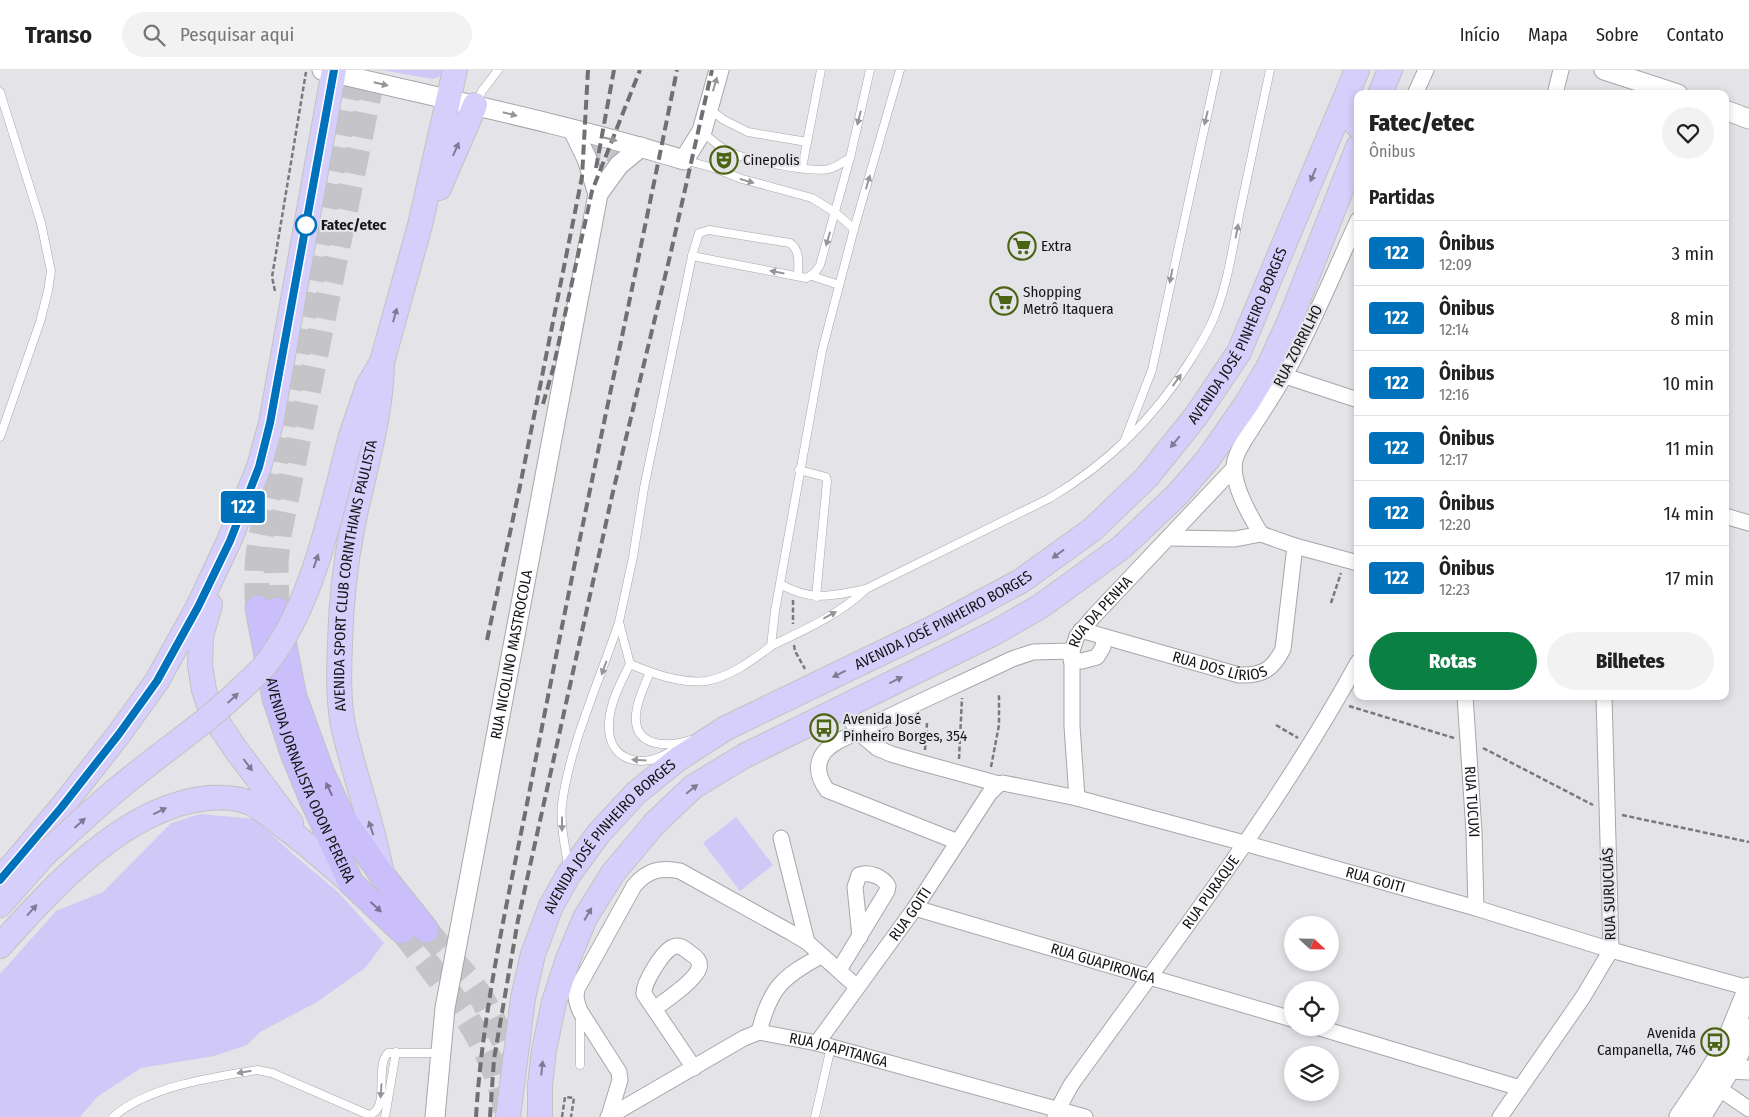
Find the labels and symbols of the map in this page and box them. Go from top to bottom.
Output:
one-way arrow [712,76,720,91]
one-way arrow [374,80,389,88]
one-way arrow [503,110,518,118]
one-way arrow [855,110,863,125]
one-way arrow [1202,110,1210,125]
one-way arrow [602,135,617,143]
one-way arrow [452,142,460,156]
theatre icon: Cinepolis [709,145,739,175]
place label: Cinepolis [743,151,800,169]
one-way arrow [1309,168,1317,182]
one-way arrow [864,174,872,189]
one-way arrow [740,177,755,185]
marker: Fatec/etec [295,214,317,236]
place label: Fatec/etec [321,216,387,234]
one-way arrow [1233,222,1241,238]
supermarket icon: Extra [1007,231,1037,261]
one-way arrow [824,232,832,247]
place label: Extra [1041,237,1072,255]
street label: AVENIDA JOSÉ PINHEIRO BORGES [1184,245,1291,428]
one-way arrow [769,268,785,276]
one-way arrow [1167,269,1175,285]
place label: Shopping Metrô Itaquera [1023,283,1114,318]
supermarket icon: Shopping Metrô Itaquera [989,286,1019,316]
street label: RUA ZORRILHO [1270,302,1326,390]
one-way arrow [391,308,399,323]
one-way arrow [1172,374,1183,387]
one-way arrow [1170,436,1181,449]
street label: AVENIDA SPORT CLUB CORINTHIANS PAULISTA [330,438,381,712]
line badge: 122 [214,491,272,523]
one-way arrow [1051,549,1065,559]
one-way arrow [312,553,320,568]
street label: AVENIDA JOSÉ PINHEIRO BORGES [851,567,1036,674]
street label: RUA NICOLINO MASTROCOLA [487,568,536,741]
street label: RUA DA PENHA [1065,572,1136,650]
one-way arrow [823,611,837,619]
street label: RUA DOS LÍRIOS [1170,648,1270,684]
one-way arrow [600,661,608,676]
one-way arrow [832,670,847,678]
street label: AVENIDA JORNALISTA ODON PEREIRA [262,676,359,886]
one-way arrow [889,676,904,684]
one-way arrow [226,692,238,704]
place label: Avenida José Pinheiro Borges, 354 [843,710,967,745]
bus stop icon: Avenida José Pinheiro Borges, 354 [809,713,839,743]
street label: AVENIDA JOSÉ PINHEIRO BORGES [540,756,679,916]
one-way arrow [631,756,647,764]
one-way arrow [242,758,253,771]
street label: RUA TUCUXI [1461,766,1483,838]
one-way arrow [325,782,333,796]
one-way arrow [685,784,698,795]
one-way arrow [153,806,167,814]
one-way arrow [558,816,566,832]
one-way arrow [73,817,85,829]
one-way arrow [367,820,375,835]
street label: RUA SURUCUÁS [1598,847,1620,941]
street label: RUA PURAQUE [1178,852,1243,932]
street label: RUA GOITI [1344,863,1407,897]
street label: RUA GOITI [885,884,935,944]
one-way arrow [370,901,382,913]
one-way arrow [27,903,38,916]
one-way arrow [584,907,593,920]
north arrow [1284,916,1339,971]
street label: RUA GUAPIRONGA [1049,939,1158,987]
place label: Avenida Campanella, 746 [1597,1024,1696,1059]
bus stop icon: Avenida Campanella, 746 [1700,1027,1730,1057]
street label: RUA JOAPITANGA [788,1029,890,1071]
one-way arrow [538,1060,546,1076]
one-way arrow [236,1068,252,1076]
one-way arrow [376,1084,384,1100]

